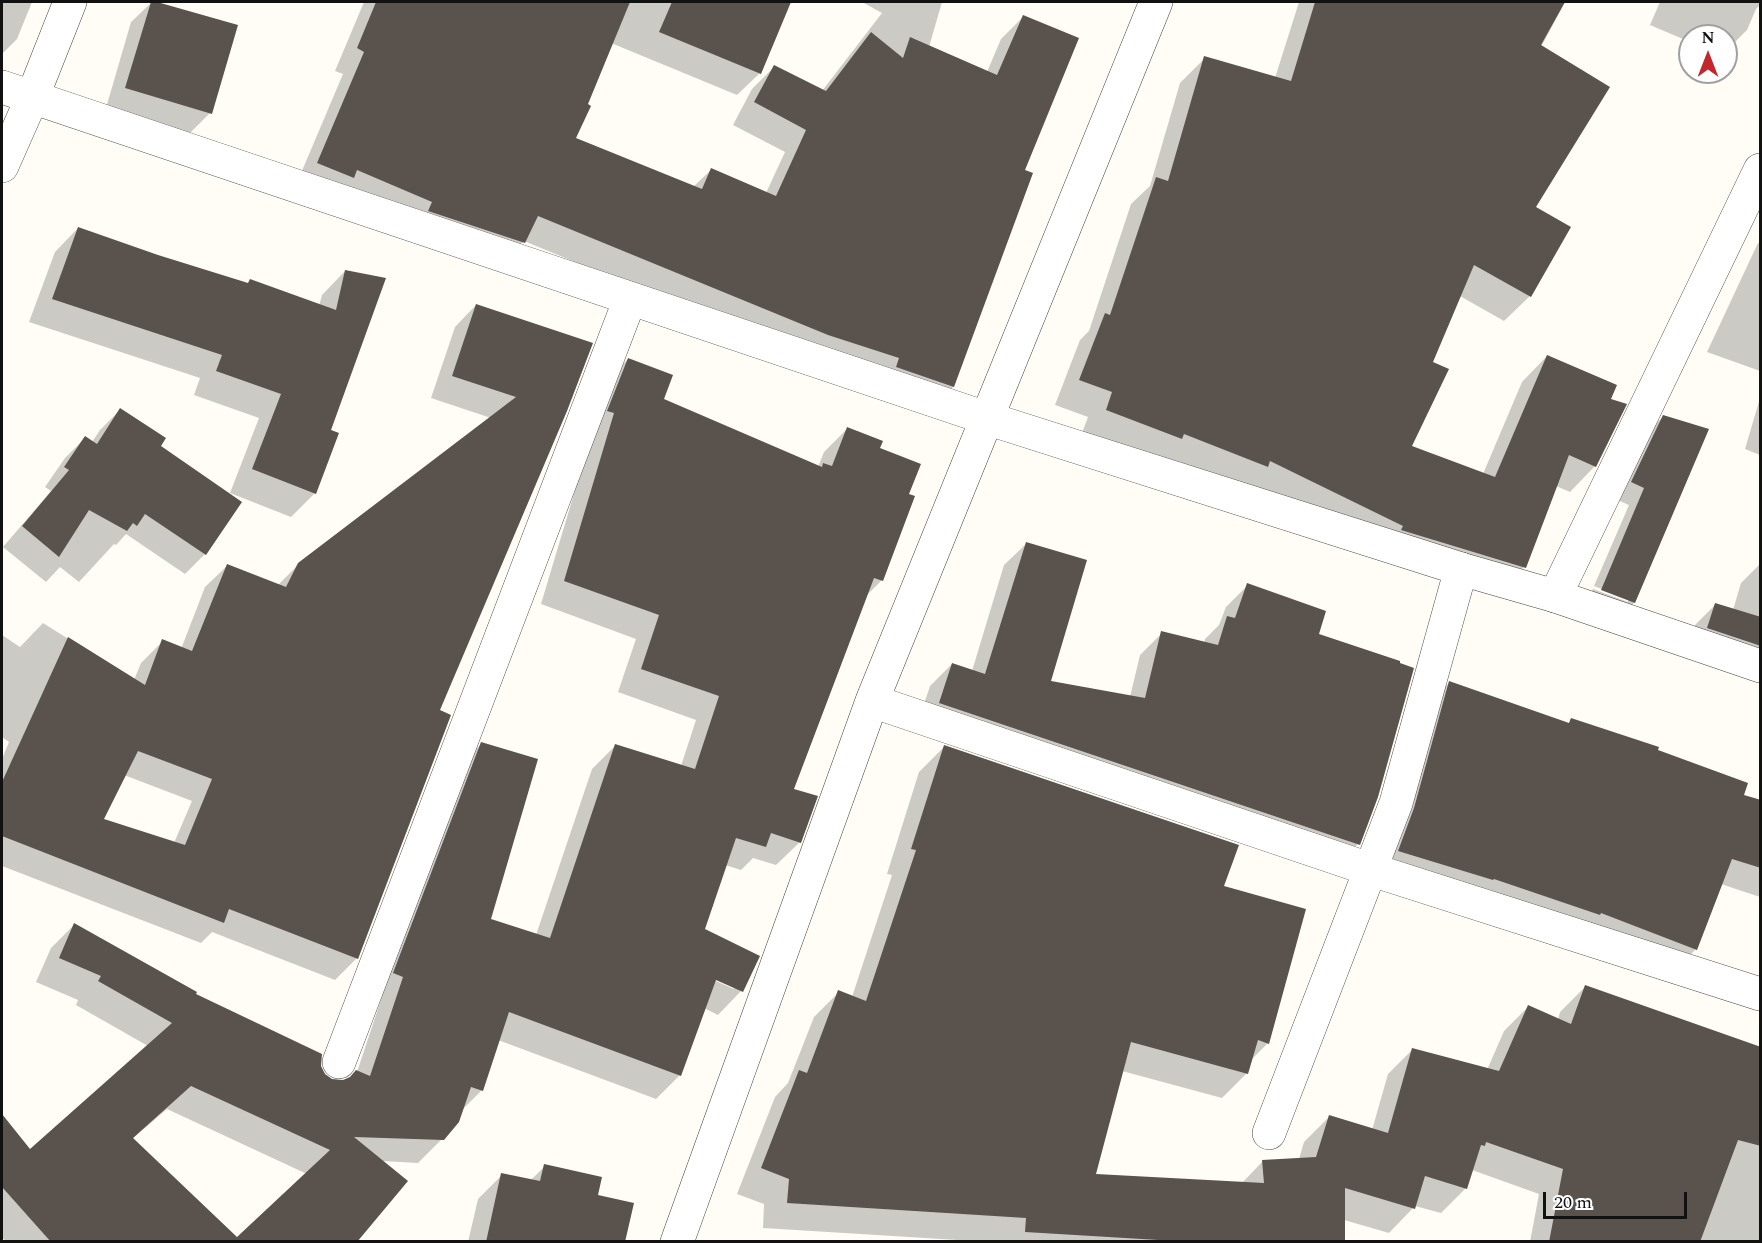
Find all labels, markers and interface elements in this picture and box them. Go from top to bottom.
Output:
north arrow [1678,24,1738,84]
text: N [1701,26,1715,50]
scale bar [1546,1180,1690,1218]
text: 20 m [1554,1189,1592,1216]

